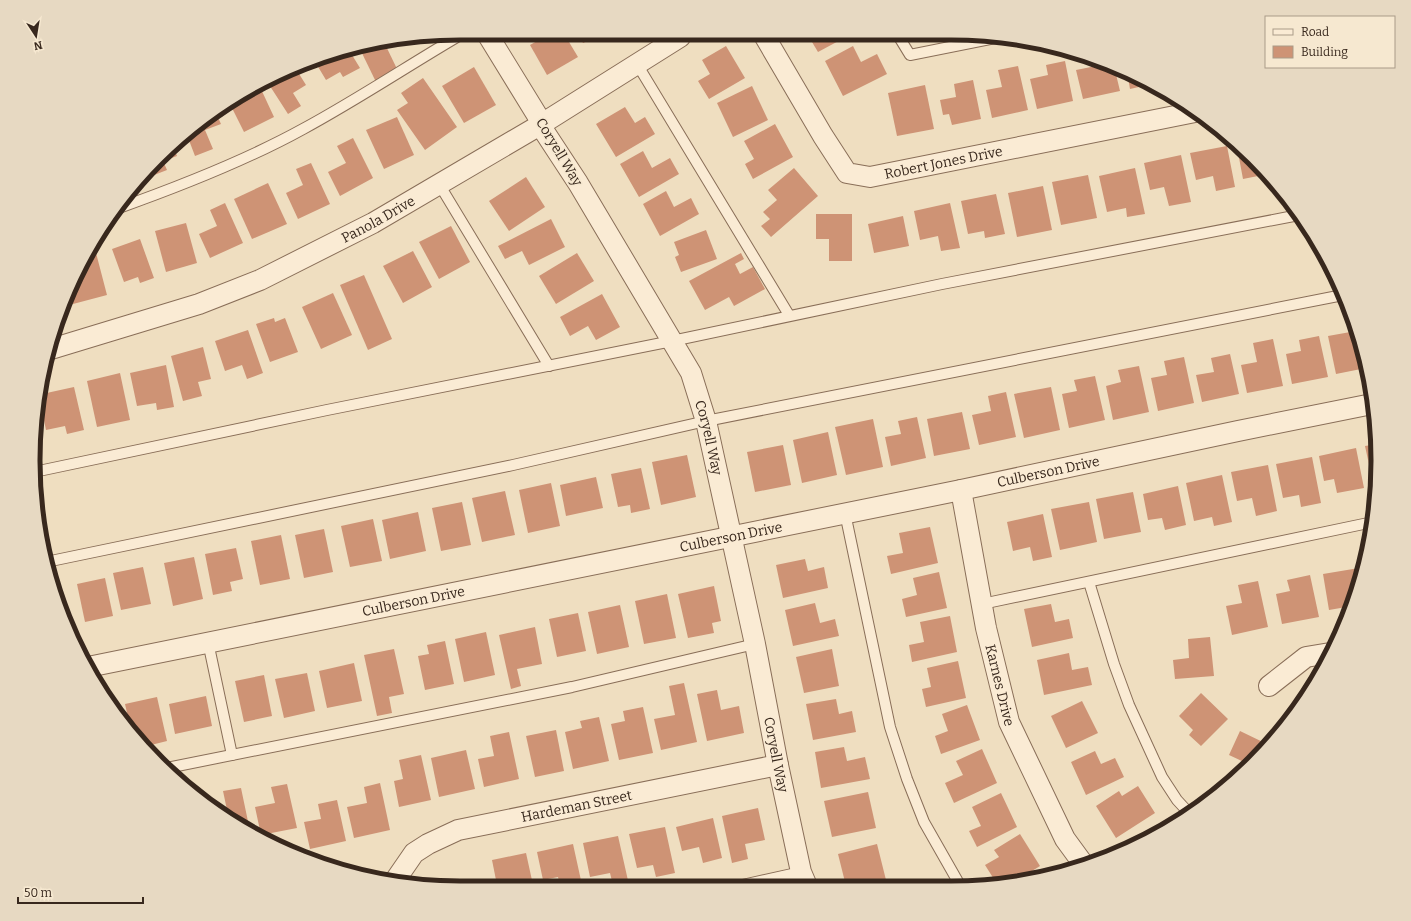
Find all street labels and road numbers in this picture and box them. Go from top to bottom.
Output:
street label: Coryell Way [532,115,586,190]
street label: Robert Jones Drive [883,142,1004,182]
street label: Panola Drive [338,192,418,246]
street label: Coryell Way [692,398,726,477]
street label: Culberson Drive [996,452,1101,491]
street label: Culberson Drive [678,518,784,555]
street label: Culberson Drive [361,582,466,620]
street label: Karnes Drive [982,642,1018,728]
street label: Coryell Way [761,715,792,794]
street label: Hardeman Street [520,786,634,825]

